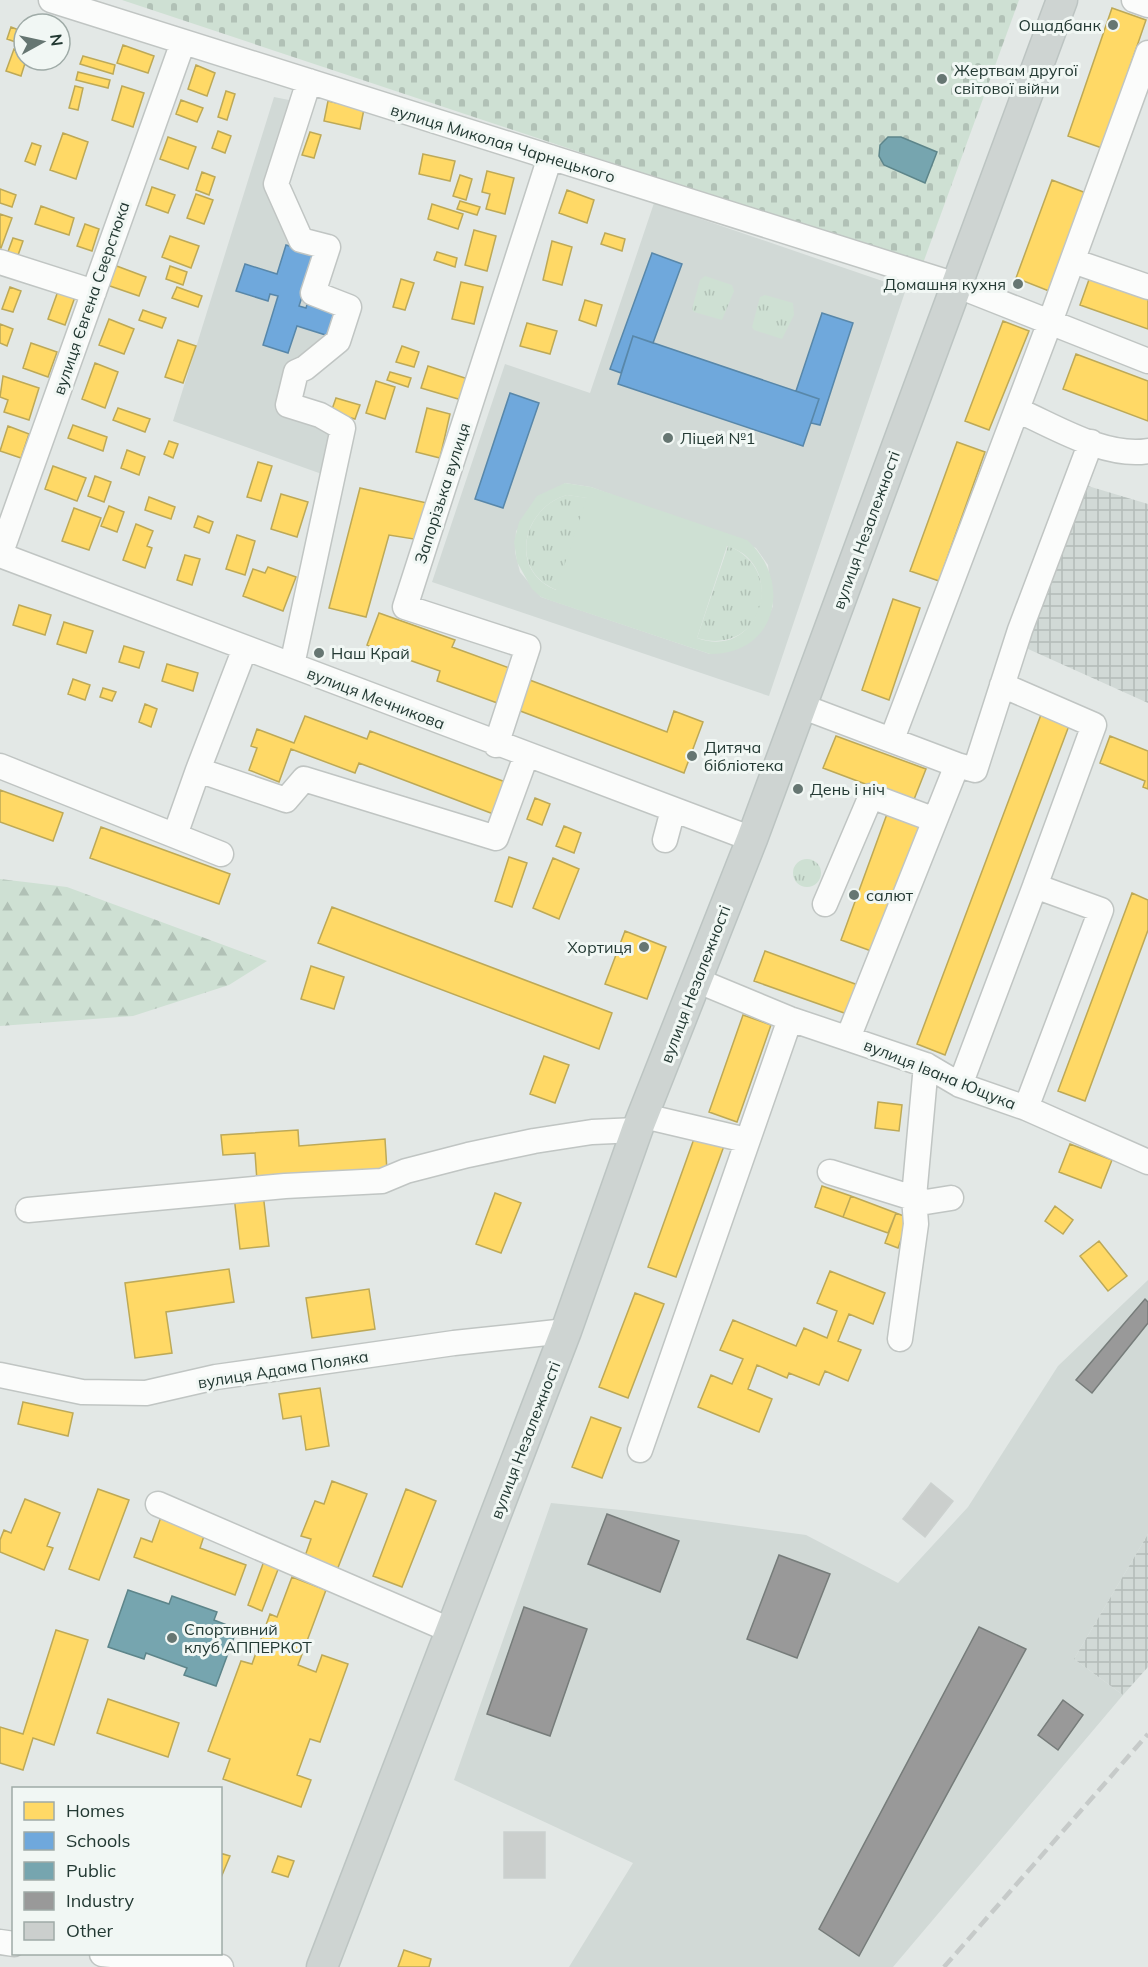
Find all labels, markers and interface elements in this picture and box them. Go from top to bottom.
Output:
north arrow [12,12,72,72]
place label: Ощадбанк [1018,15,1101,35]
marker: Ощадбанк [1106,18,1120,32]
text: N [46,33,68,47]
place label: Жертвам другої світової війни [954,60,1079,98]
marker: Жертвам другої світової війни [935,72,949,86]
street label: вулиця Миколая Чарнецького [388,99,618,187]
street label: вулиця Євгена Сверстюка [48,199,134,397]
place label: Домашня кухня [884,274,1006,294]
marker: Домашня кухня [1011,277,1025,291]
street label: Запорізька вулиця [410,420,474,566]
place label: Ліцей №1 [680,428,755,448]
marker: Ліцей №1 [661,431,675,445]
street label: вулиця Незалежності [828,448,904,612]
place label: Наш Край [331,643,410,663]
marker: Наш Край [312,646,326,660]
street label: вулиця Мечникова [304,662,448,734]
place label: Дитяча бібліотека [704,737,784,775]
marker: Дитяча бібліотека [685,749,699,763]
place label: День і ніч [810,779,885,799]
marker: День і ніч [791,782,805,796]
place label: салют [866,885,914,905]
marker: салют [847,888,861,902]
street label: вулиця Незалежності [656,902,734,1066]
place label: Хортиця [567,937,632,957]
marker: Хортиця [637,940,651,954]
street label: вулиця Івана Ющука [861,1034,1019,1114]
street label: вулиця Адама Поляка [196,1346,370,1392]
street label: вулиця Незалежності [486,1358,564,1522]
place label: Спортивний клуб АППЕРКОТ [184,1619,312,1657]
marker: Спортивний клуб АППЕРКОТ [165,1631,179,1645]
legend [12,1787,222,1955]
text: Homes [66,1799,125,1822]
text: Schools [66,1829,131,1852]
text: Public [66,1859,116,1882]
text: Industry [66,1889,135,1912]
text: Other [66,1919,114,1942]

